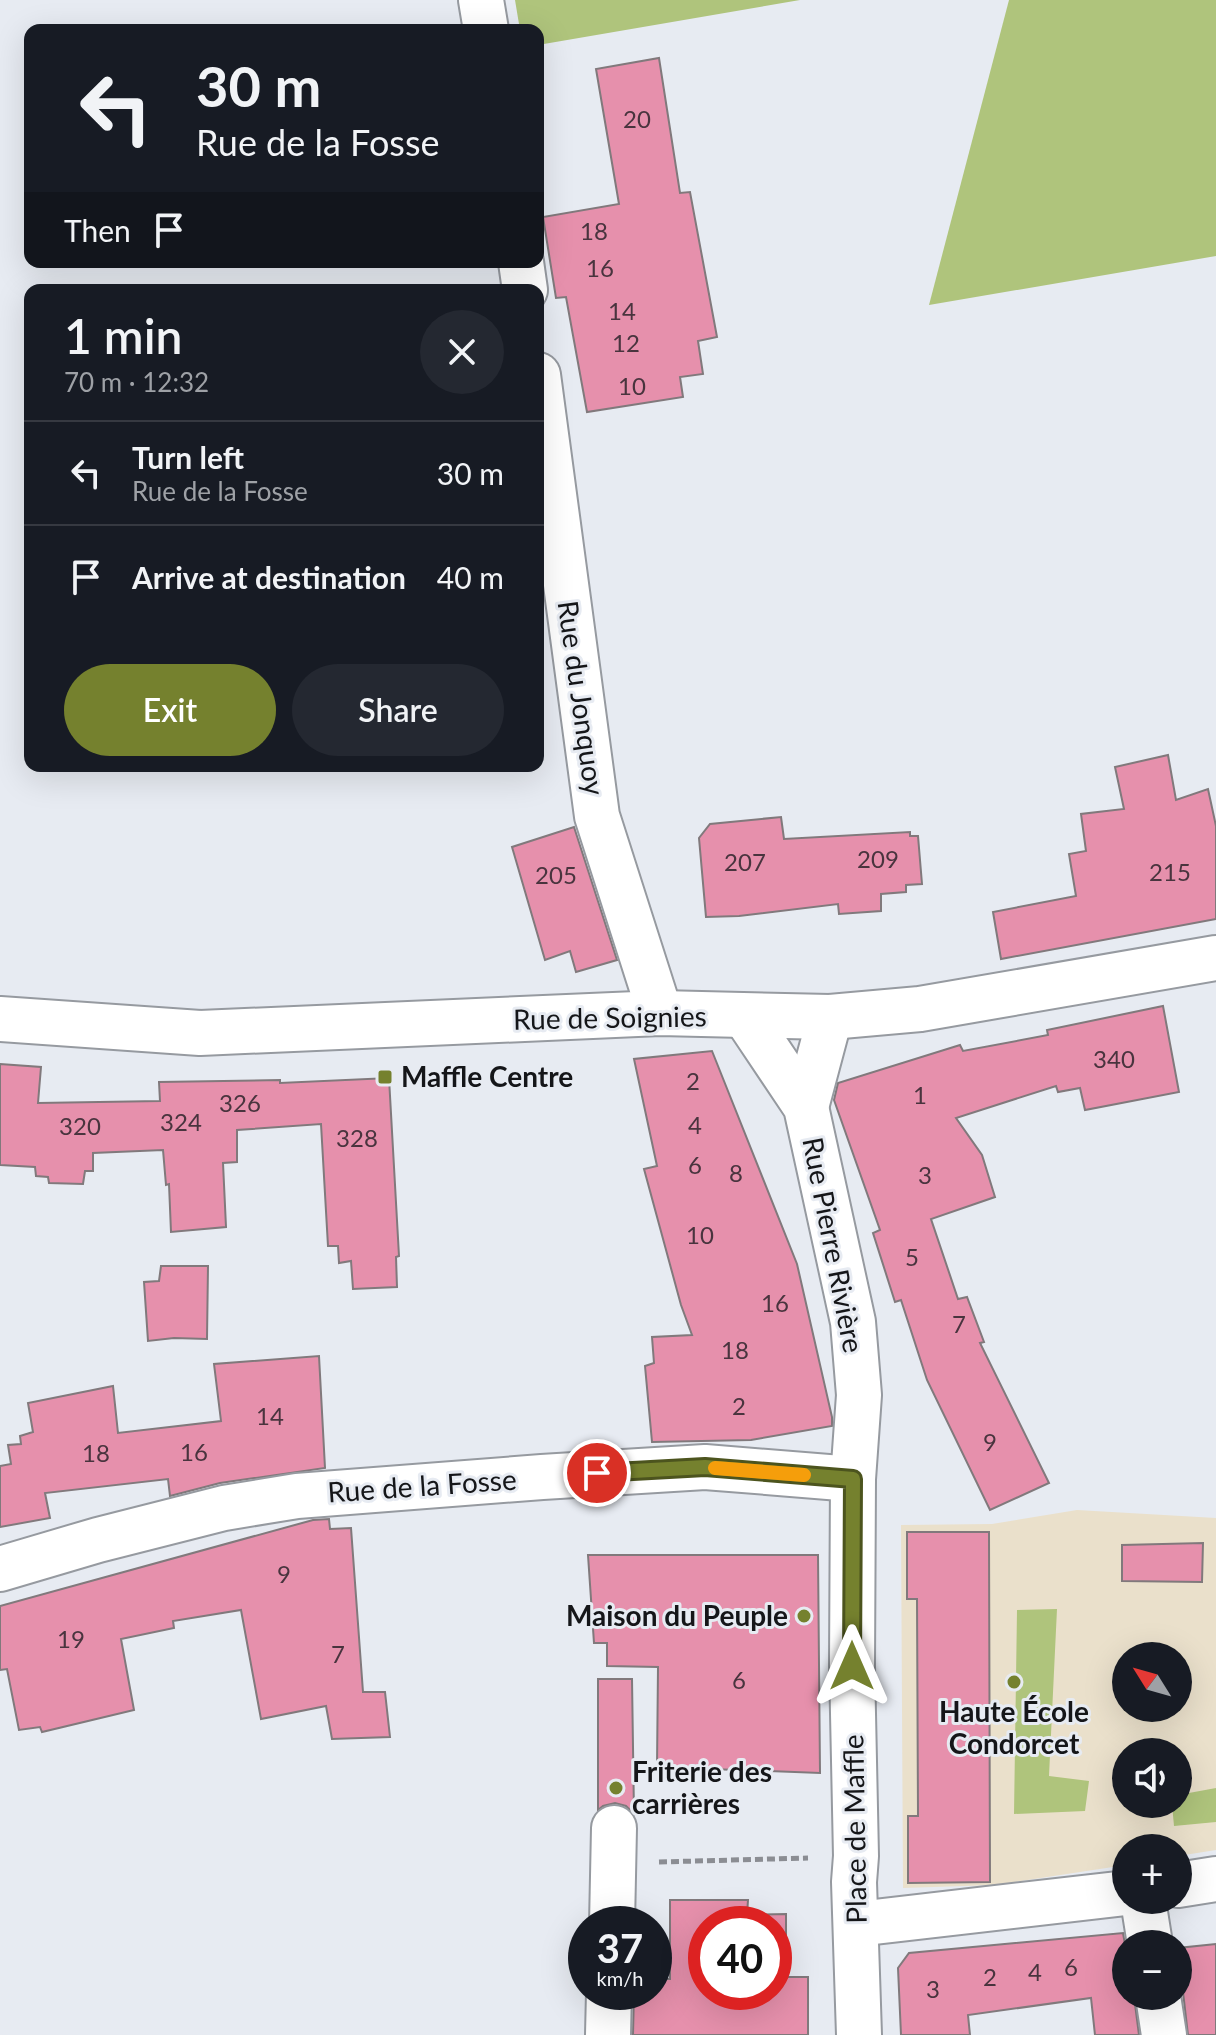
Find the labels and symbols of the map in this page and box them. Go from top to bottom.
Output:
house number: 20 [623,104,651,133]
house number: 18 [580,216,608,245]
house number: 16 [586,253,614,282]
house number: 14 [608,296,636,325]
house number: 12 [612,328,640,357]
house number: 10 [618,371,646,400]
street label: Rue du Jonquoy [552,598,613,798]
house number: 209 [857,844,899,873]
house number: 207 [724,847,766,876]
house number: 215 [1149,857,1191,886]
house number: 205 [535,860,577,889]
street label: Rue de Soignies [513,998,707,1036]
house number: 340 [1093,1044,1135,1073]
place label: Maffle Centre [401,1059,573,1093]
house number: 2 [686,1066,700,1095]
marker: Maffle Centre [376,1068,394,1086]
house number: 1 [913,1080,927,1109]
house number: 326 [219,1088,261,1117]
house number: 324 [160,1107,202,1136]
house number: 4 [688,1110,702,1139]
house number: 320 [59,1111,101,1140]
house number: 328 [336,1123,378,1152]
street label: Rue Pierre Rivière [796,1134,872,1356]
house number: 6 [688,1150,702,1179]
house number: 8 [729,1158,743,1187]
house number: 3 [918,1160,932,1189]
house number: 10 [686,1220,714,1249]
house number: 5 [905,1242,919,1271]
house number: 16 [761,1288,789,1317]
house number: 7 [952,1309,966,1338]
house number: 18 [721,1335,749,1364]
house number: 2 [732,1391,746,1420]
house number: 14 [256,1401,284,1430]
house number: 9 [983,1427,997,1456]
house number: 16 [180,1437,208,1466]
house number: 18 [82,1438,110,1467]
pin [563,1439,631,1507]
street label: Rue de la Fosse [326,1461,518,1509]
house number: 9 [277,1559,291,1588]
place label: Maison du Peuple [566,1598,788,1632]
marker: Maison du Peuple [795,1607,813,1625]
house number: 19 [57,1624,85,1653]
position arrow [810,1624,894,1708]
house number: 7 [331,1639,345,1668]
north arrow [1112,1642,1192,1722]
house number: 6 [732,1665,746,1694]
marker: Haute École Condorcet [1005,1673,1023,1691]
place label: Haute École Condorcet [939,1694,1089,1760]
street label: Place de Maffle [835,1734,873,1924]
place label: Friterie des carrières [632,1754,772,1820]
marker: Friterie des carrières [607,1779,625,1797]
speed limit sign: 40 [688,1906,792,2010]
house number: 6 [1064,1952,1078,1981]
house number: 4 [1028,1957,1042,1986]
house number: 2 [983,1962,997,1991]
house number: 3 [926,1974,940,2003]

